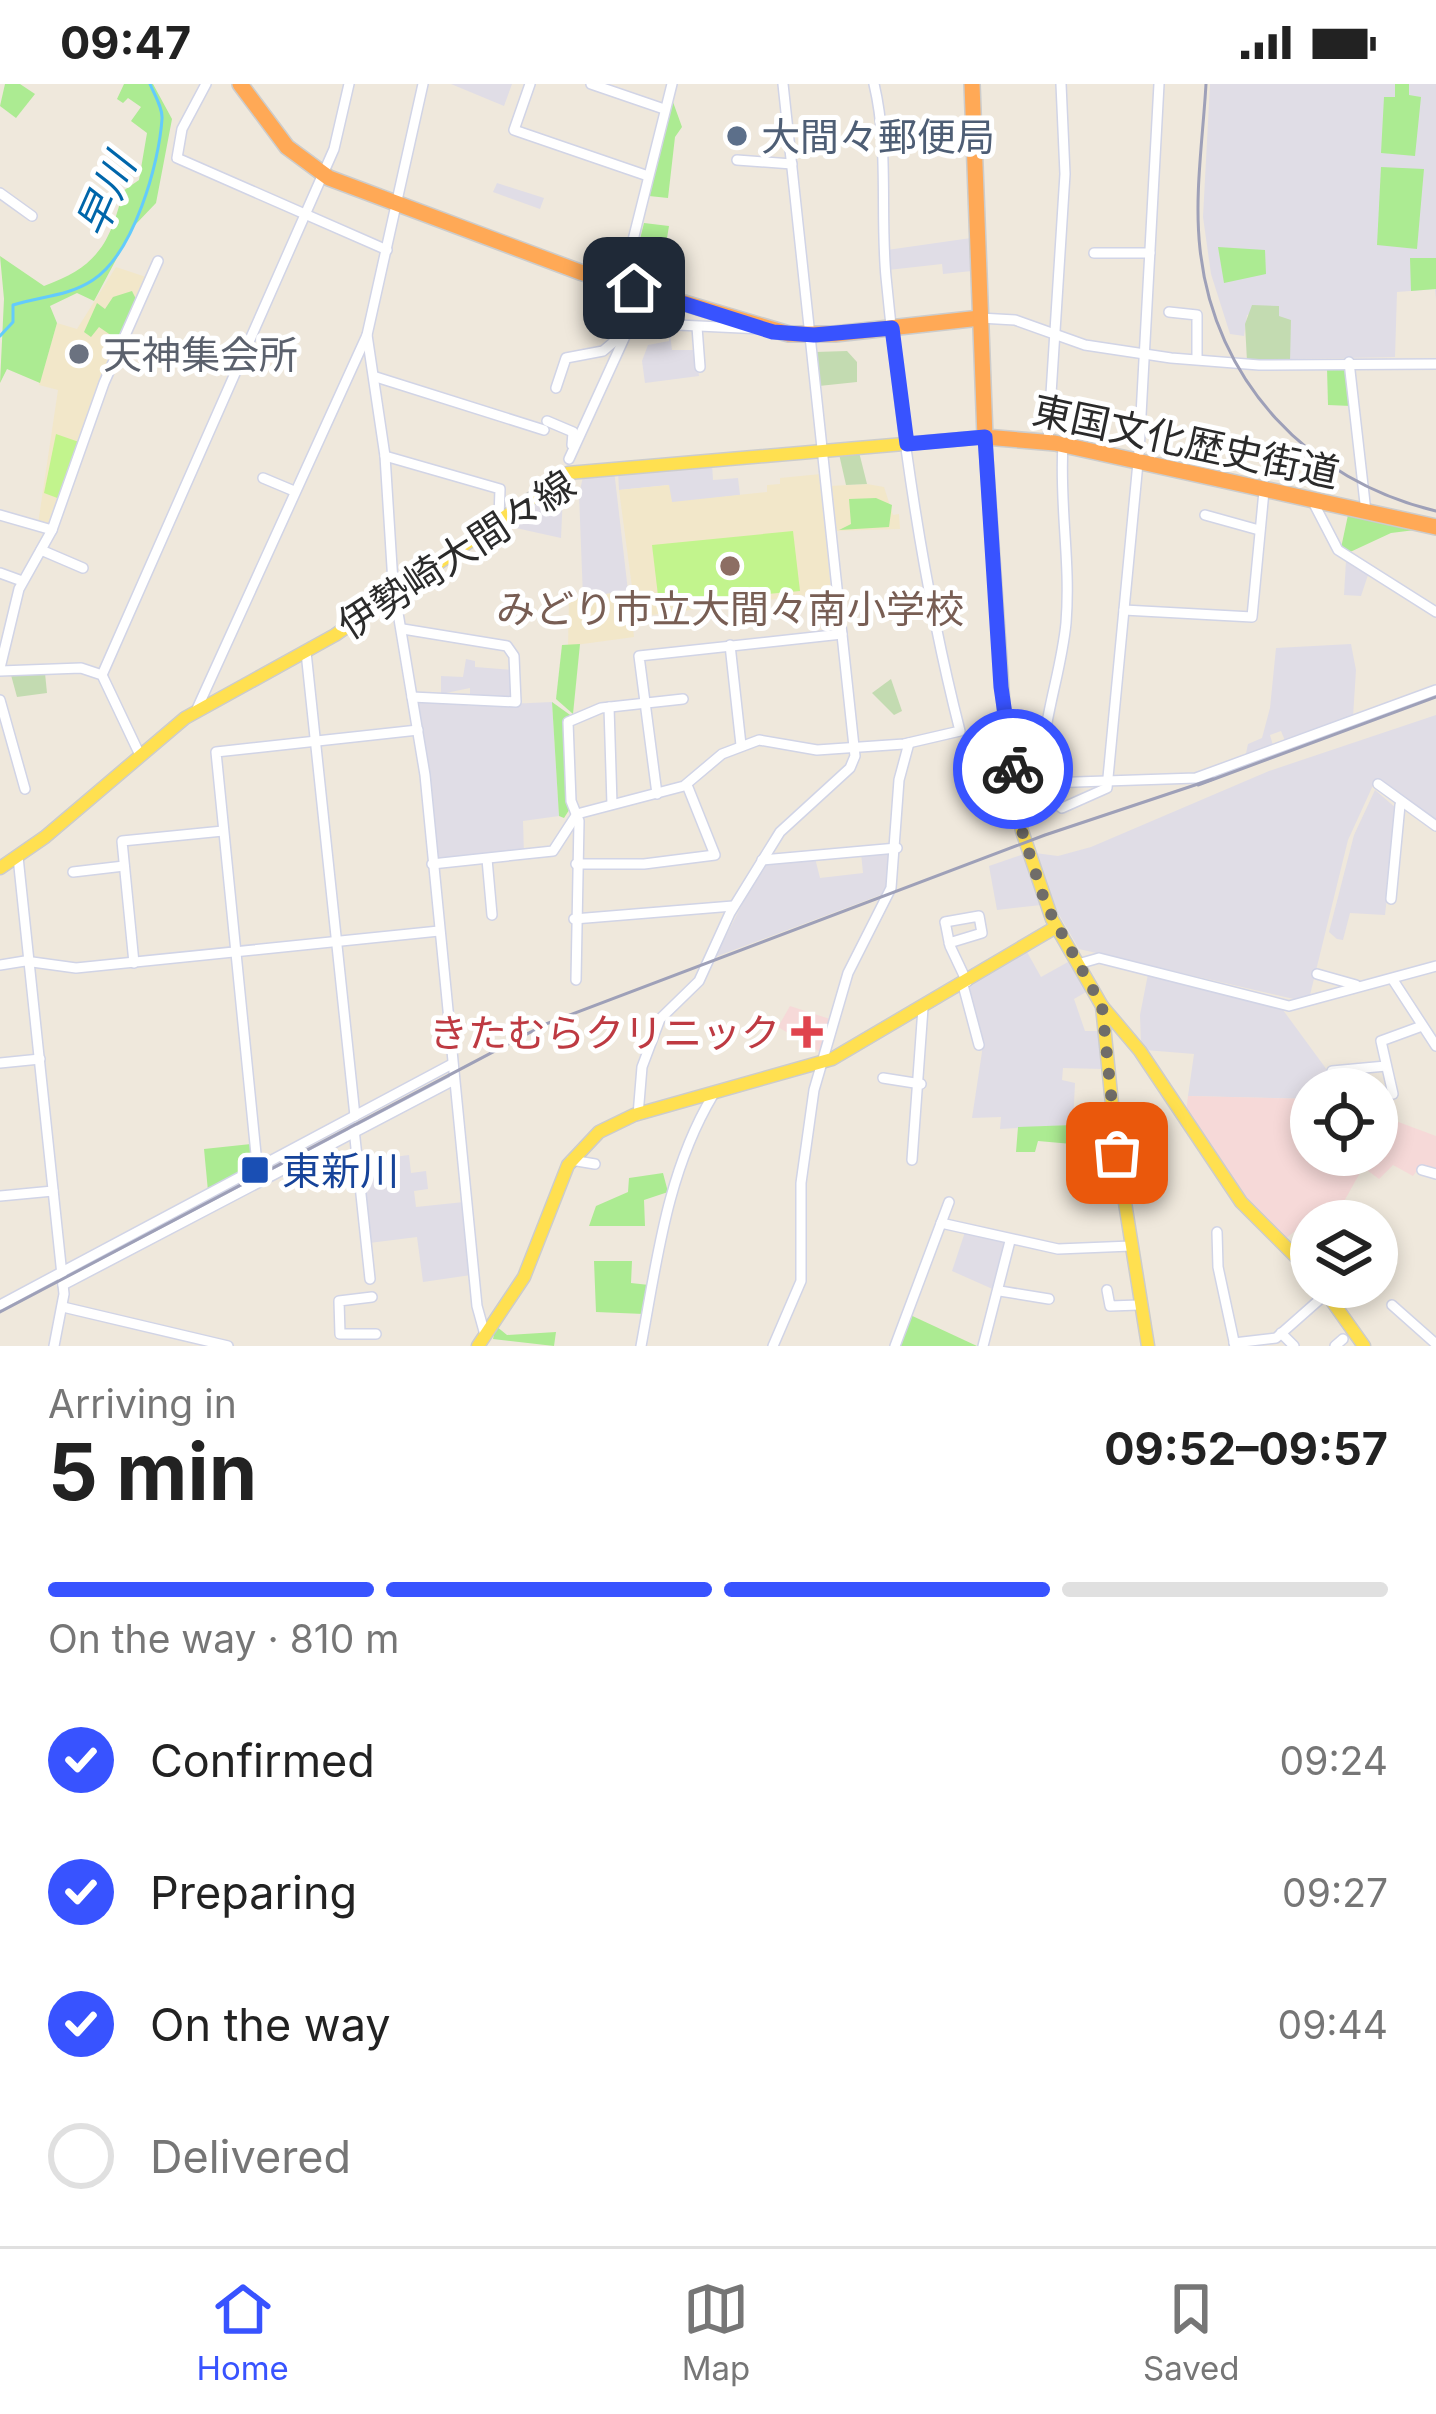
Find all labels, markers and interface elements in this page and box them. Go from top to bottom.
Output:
text: 09:47 [60,15,191,70]
place label: 大間々郵便局 [761,113,995,160]
marker: 大間々郵便局 [724,123,750,149]
water label: 早川 [65,143,147,244]
pin [583,237,685,339]
icon: home [601,255,667,321]
place label: 天神集会所 [103,331,298,378]
marker: 天神集会所 [66,341,92,367]
street label: 東国文化歴史街道 [1029,386,1343,496]
street label: 伊勢崎大間々線 [329,460,583,648]
marker: みどり市立大間々南小学校 [717,553,743,579]
place label: みどり市立大間々南小学校 [496,585,964,632]
courier [953,709,1073,829]
icon: bike [980,736,1046,802]
place label: きたむらクリニック [429,1009,780,1056]
marker: きたむらクリニック [791,1016,823,1048]
map controls [1290,1068,1398,1308]
button: locate [1290,1068,1398,1176]
pin [1066,1102,1168,1204]
icon: bag [1084,1120,1150,1186]
place label: 東新川 [282,1147,399,1194]
marker: 東新川 [239,1154,271,1186]
button: layers [1290,1200,1398,1308]
text: Arriving in [48,1380,237,1427]
text: 09:52–09:57 [1104,1421,1388,1476]
text: 5 min [48,1424,257,1519]
text: On the way · 810 m [48,1615,399,1662]
icon: check [48,1727,114,1793]
text: Confirmed [150,1733,375,1788]
text: 09:24 [1280,1737,1388,1784]
icon: check [48,1859,114,1925]
text: Preparing [150,1865,357,1920]
text: 09:27 [1282,1869,1388,1916]
icon: check [48,1991,114,2057]
text: On the way [150,1997,391,2052]
text: 09:44 [1278,2001,1388,2048]
text: Delivered [150,2129,351,2184]
tab: Home [196,2276,289,2388]
tab: Map [682,2276,750,2388]
tab: Saved [1143,2276,1240,2388]

